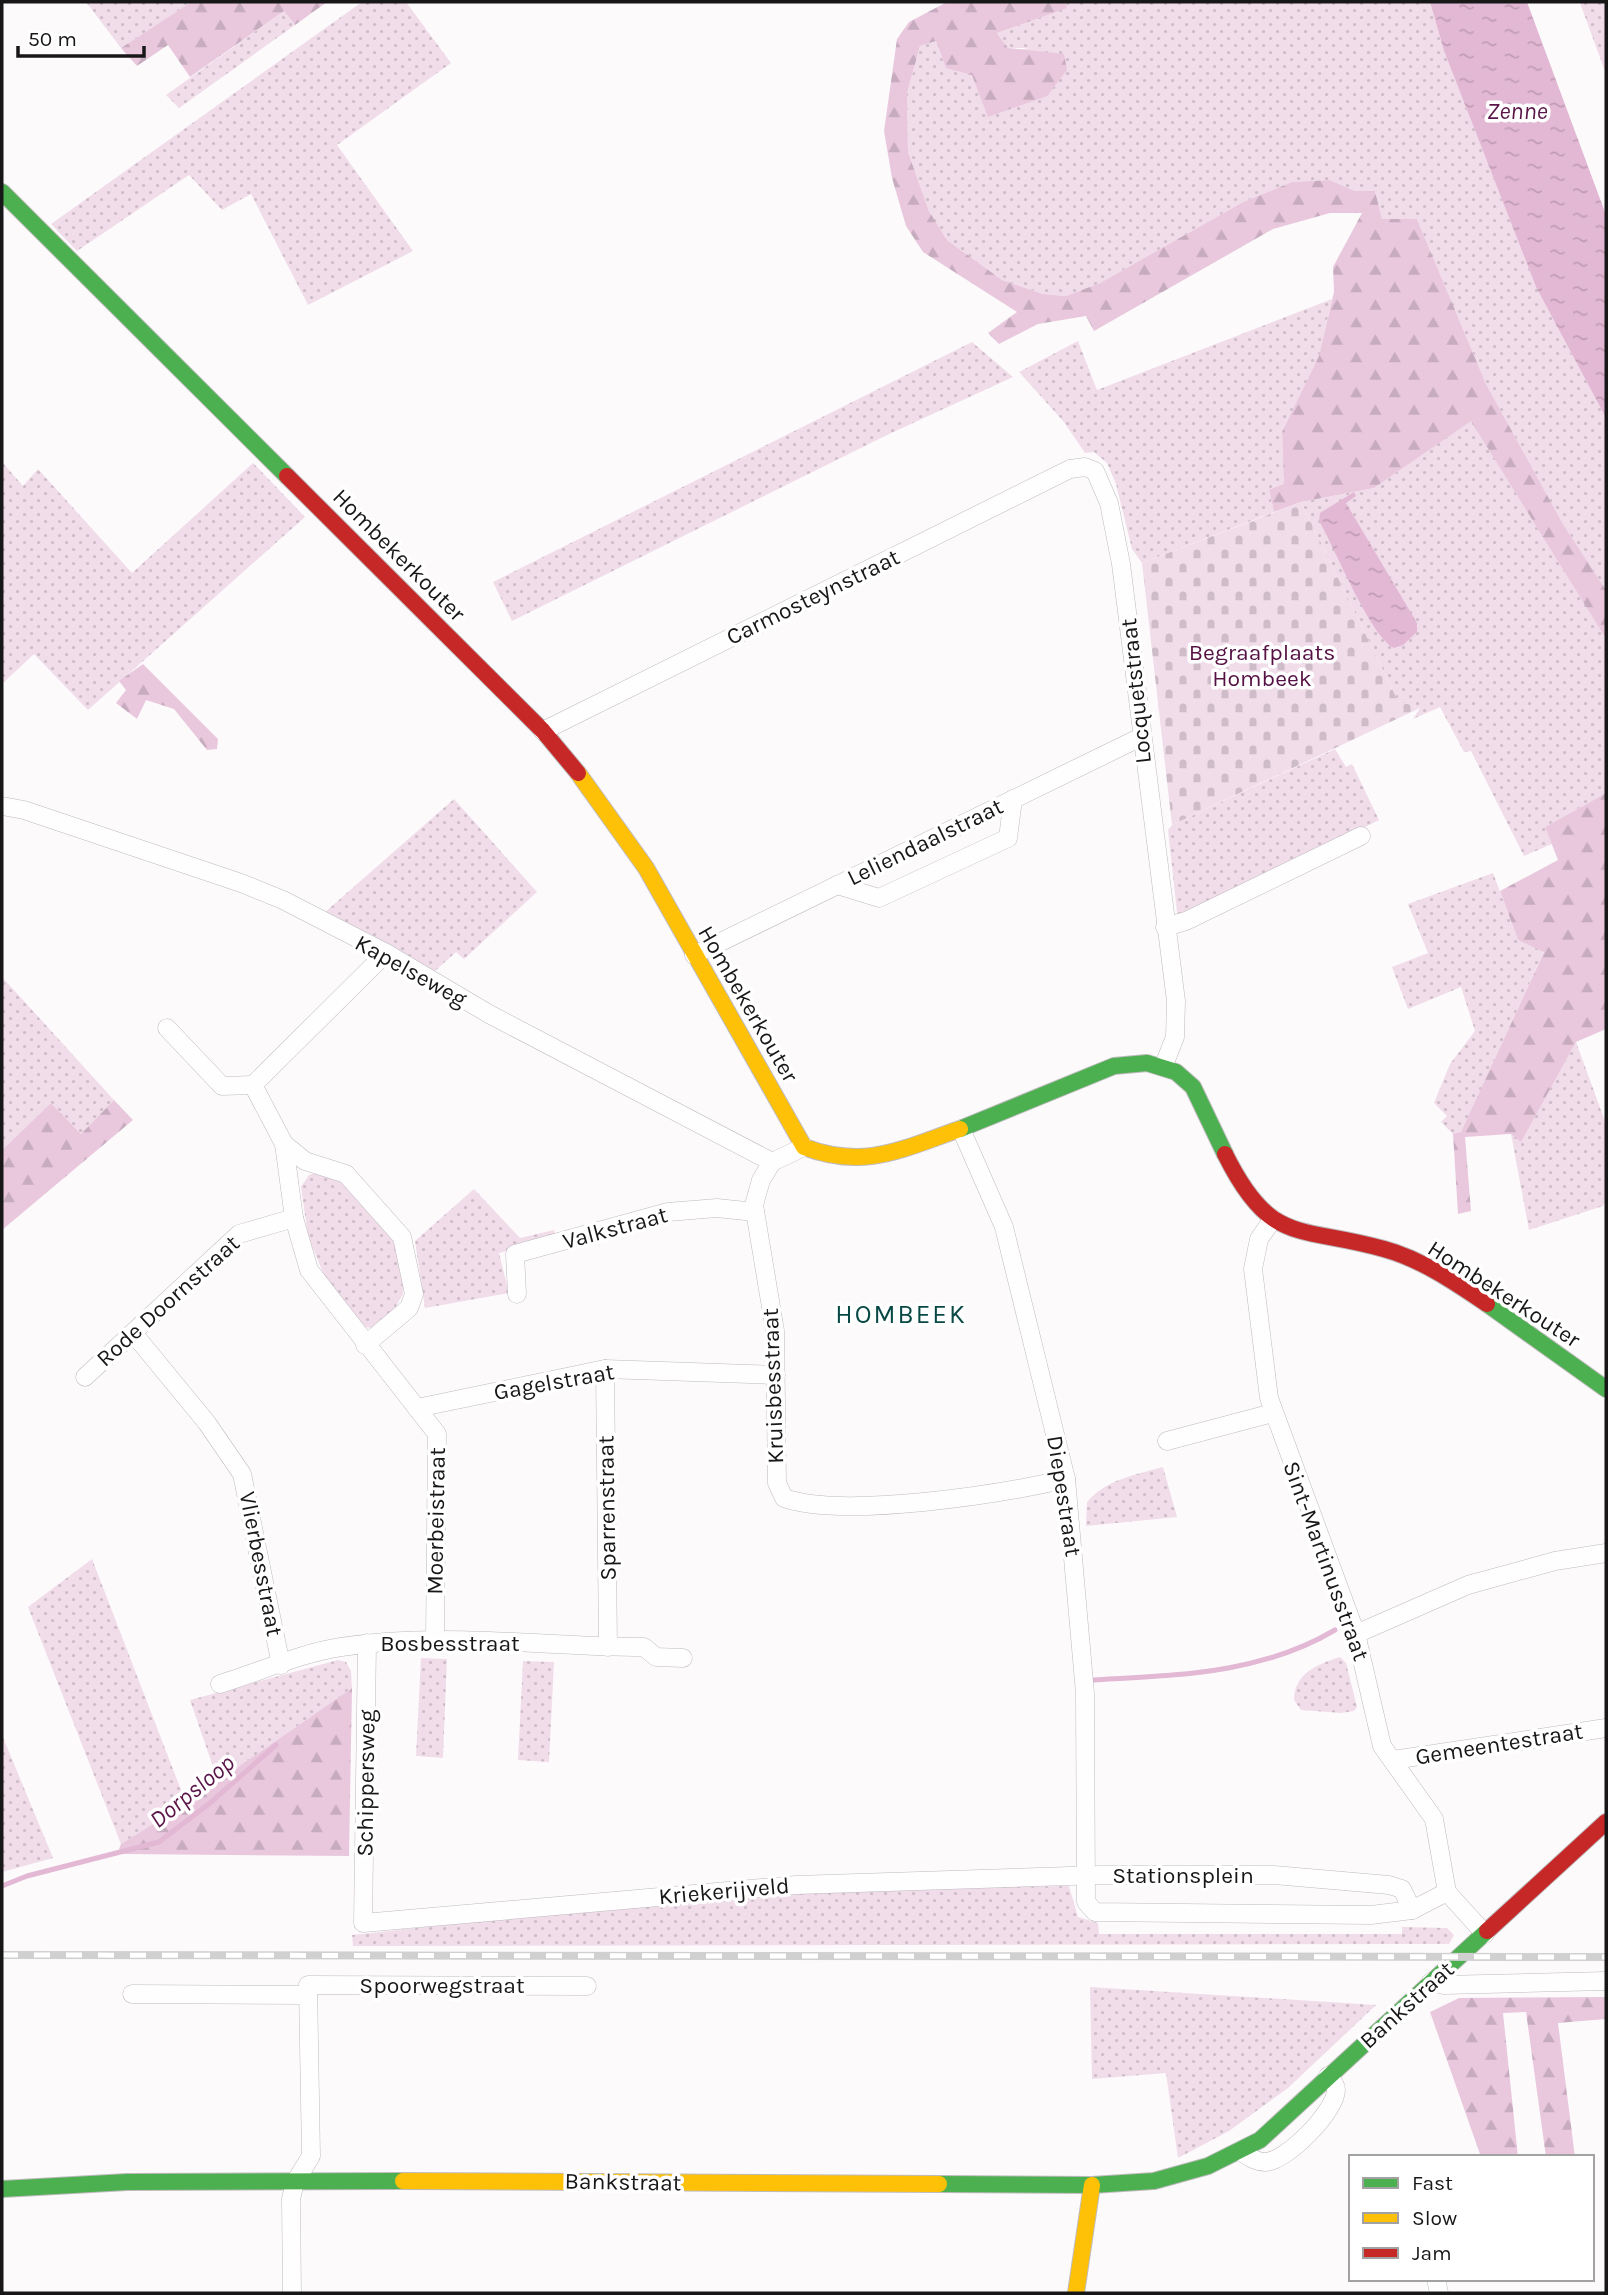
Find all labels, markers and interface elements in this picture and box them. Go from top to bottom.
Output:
scale bar [18,14,144,58]
text: 50 m [28,27,77,51]
water label: Zenne [1486,97,1548,125]
street label: Hombekerkouter [327,483,471,627]
street label: Carmosteynstraat [722,543,904,651]
street label: Locquetstraat [1115,617,1157,765]
park label: Begraafplaats Hombeek [1189,639,1335,692]
street label: Leliendaalstraat [843,792,1008,891]
street label: Hombekerkouter [692,921,804,1088]
street label: Kapelseweg [350,929,472,1013]
street label: Valkstraat [560,1201,671,1255]
street label: Rode Doornstraat [91,1229,245,1372]
street label: Hombekerkouter [1423,1235,1586,1354]
district label: HOMBEEK [835,1299,967,1330]
street label: Kruisbesstraat [757,1307,789,1464]
street label: Gagelstraat [492,1358,617,1406]
street label: Diepestraat [1041,1434,1087,1559]
street label: Sparrenstraat [592,1435,622,1581]
street label: Moerbeistraat [421,1447,451,1595]
street label: Sint-Martinusstraat [1277,1458,1375,1665]
street label: Vlierbesstraat [234,1489,288,1639]
street label: Bosbesstraat [380,1630,520,1657]
street label: Schippersweg [351,1709,381,1857]
street label: Gemeentestraat [1413,1717,1585,1771]
water label: Dorpsloop [144,1748,240,1834]
street label: Stationsplein [1112,1862,1254,1889]
street label: Kriekerijveld [657,1872,791,1910]
street label: Bankstraat [1355,1956,1460,2054]
street label: Spoorwegstraat [359,1972,525,1999]
legend [1349,2155,1594,2281]
street label: Bankstraat [564,2167,682,2197]
text: Fast [1412,2171,1453,2195]
text: Slow [1412,2206,1457,2230]
text: Jam [1412,2241,1452,2265]

